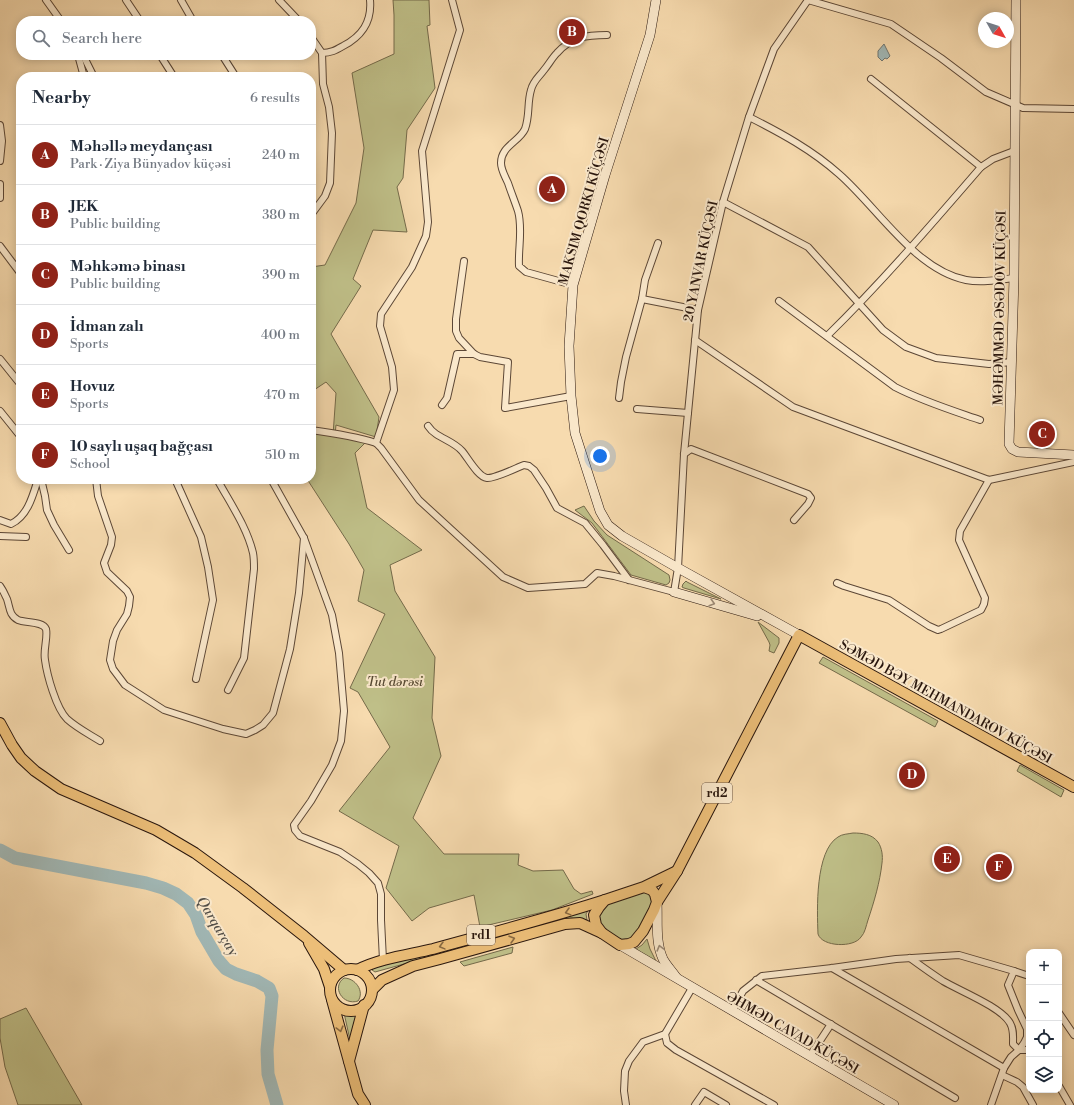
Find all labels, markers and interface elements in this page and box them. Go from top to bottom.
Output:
north arrow [978,12,1014,48]
search box [16,16,316,60]
pin: B [559,17,585,47]
icon: search [30,27,52,49]
text: Search here [62,29,142,48]
text: Nearby [32,87,91,109]
text: 6 results [250,90,300,106]
street label: MAKSIM QORKI KÜÇƏSI [554,135,613,287]
text: Məhəllə meydançası [70,137,213,156]
text: A [40,147,50,163]
text: 240 m [262,147,300,163]
text: Park · Ziya Bünyadov küçəsi [70,156,231,172]
pin: A [539,174,565,204]
text: JEK [70,197,98,216]
street label: 20 YANVAR KÜÇƏSI [679,199,722,323]
text: B [40,207,50,223]
text: 380 m [262,207,300,223]
street label: MƏHƏMMƏD ƏSƏDOV KÜÇƏSI [989,210,1010,406]
text: Public building [70,216,160,232]
text: Məhkəmə binası [70,257,185,276]
text: C [40,267,50,283]
text: 390 m [262,267,300,283]
text: Public building [70,276,160,292]
text: İdman zalı [70,317,144,336]
text: D [40,327,50,343]
text: 400 m [261,327,300,343]
text: Sports [70,336,109,352]
text: Hovuz [70,377,115,396]
text: E [40,387,50,403]
text: 470 m [264,387,300,403]
text: Sports [70,396,109,412]
pin: C [1029,419,1055,449]
text: 10 saylı uşaq bağçası [70,437,213,456]
your location [590,446,610,466]
text: F [40,447,50,463]
text: 510 m [265,447,300,463]
text: School [70,456,110,472]
one-way arrow [708,598,715,607]
street label: SƏMƏD BƏY MEHMANDAROV KÜÇƏSI [836,636,1055,767]
park label: Tut dərəsi [367,674,424,690]
pin: D [899,760,925,790]
road number: rd2 [702,783,732,803]
pin: E [934,844,960,874]
pin: F [986,852,1012,882]
water label: Qarqarçay [192,893,242,960]
one-way arrow [564,907,571,915]
road number: rd1 [467,925,495,945]
one-way arrow [509,935,515,943]
one-way arrow [439,941,446,950]
one-way arrow [656,945,665,952]
map controls [1026,949,1062,1093]
button: + [1026,949,1062,985]
button: − [1026,985,1062,1021]
street label: ƏHMƏD CAVAD KÜÇƏSI [724,988,862,1077]
button: locate [1026,1021,1062,1057]
one-way arrow [335,1025,344,1032]
button: layers [1026,1057,1062,1093]

